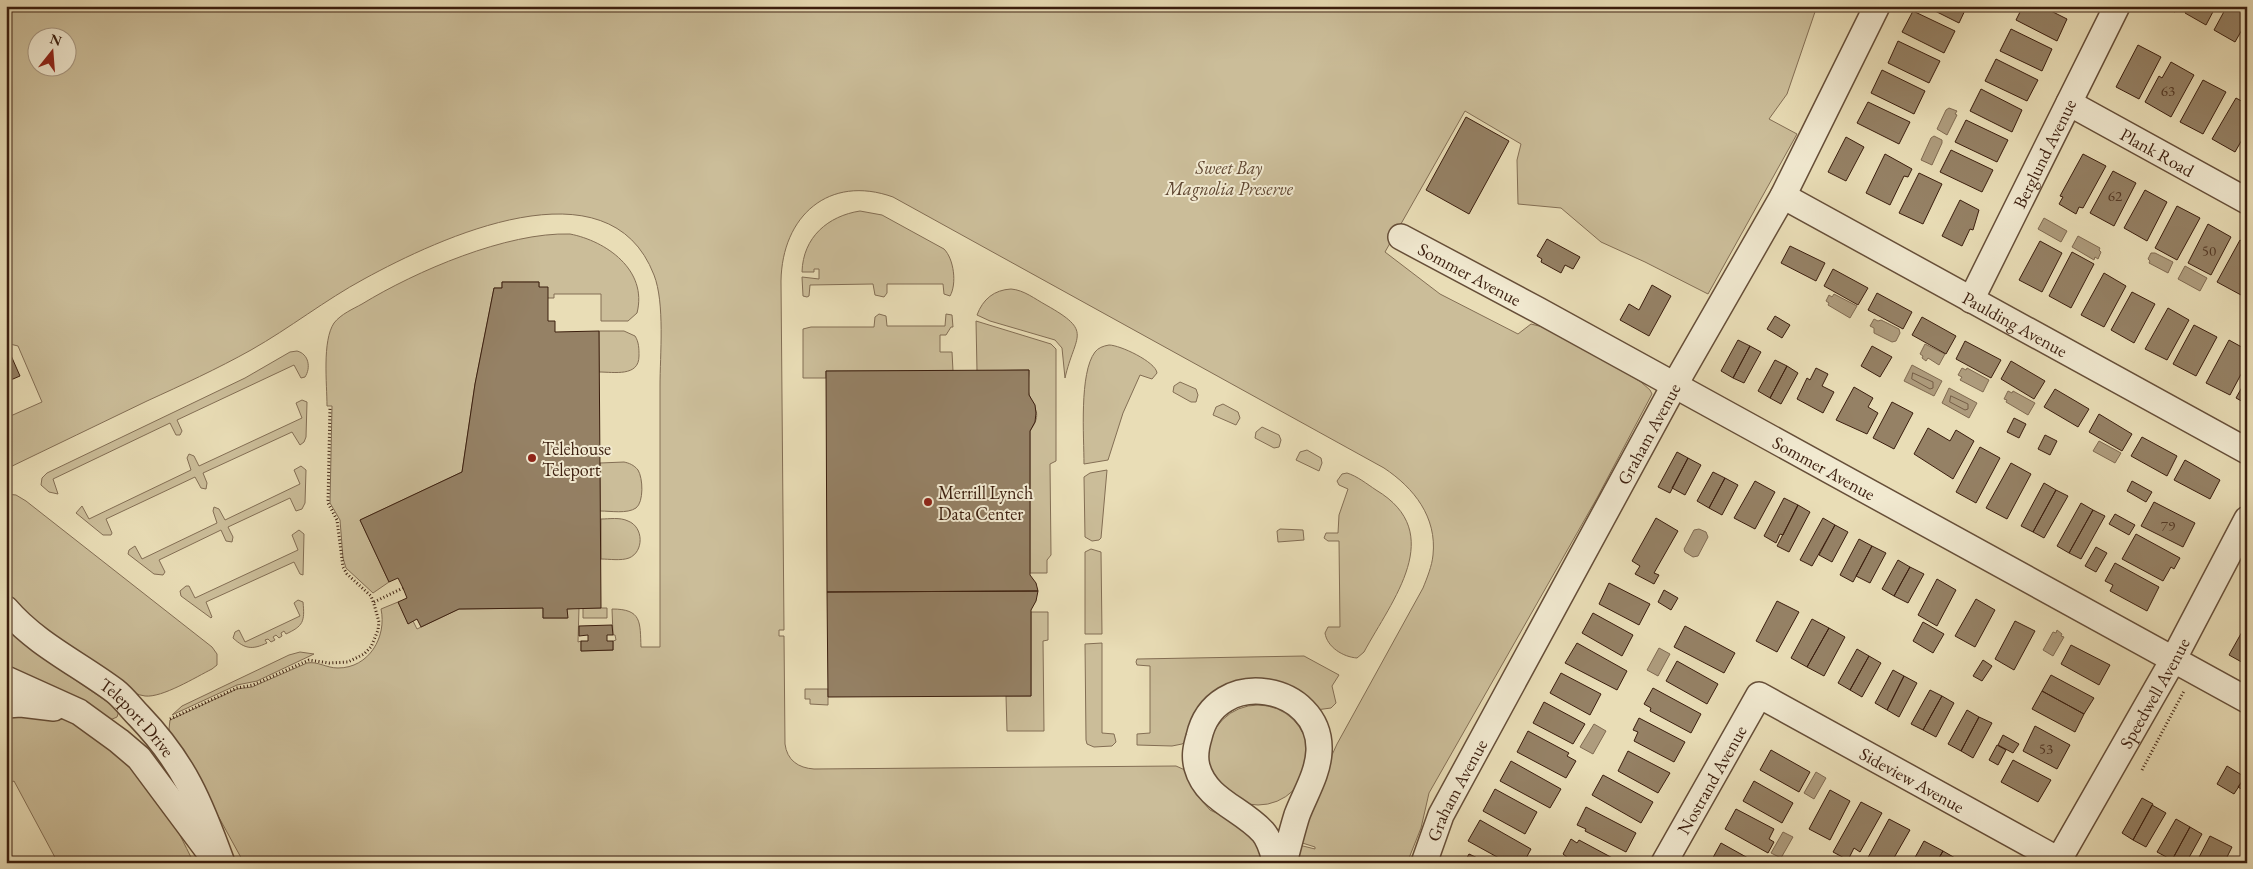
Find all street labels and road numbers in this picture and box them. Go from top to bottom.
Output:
street label: Berglund Avenue [2007,95,2081,212]
street label: Plank Road [2117,122,2199,182]
street label: Sommer Avenue [1414,237,1525,311]
street label: Paulding Avenue [1959,286,2072,362]
street label: Graham Avenue [1611,379,1685,488]
street label: Sommer Avenue [1769,430,1880,505]
street label: Speedwell Avenue [2114,633,2194,752]
street label: Teleport Drive [95,672,180,761]
street label: Nostrand Avenue [1671,721,1751,838]
street label: Graham Avenue [1421,735,1492,844]
street label: Sideview Avenue [1856,741,1969,817]

